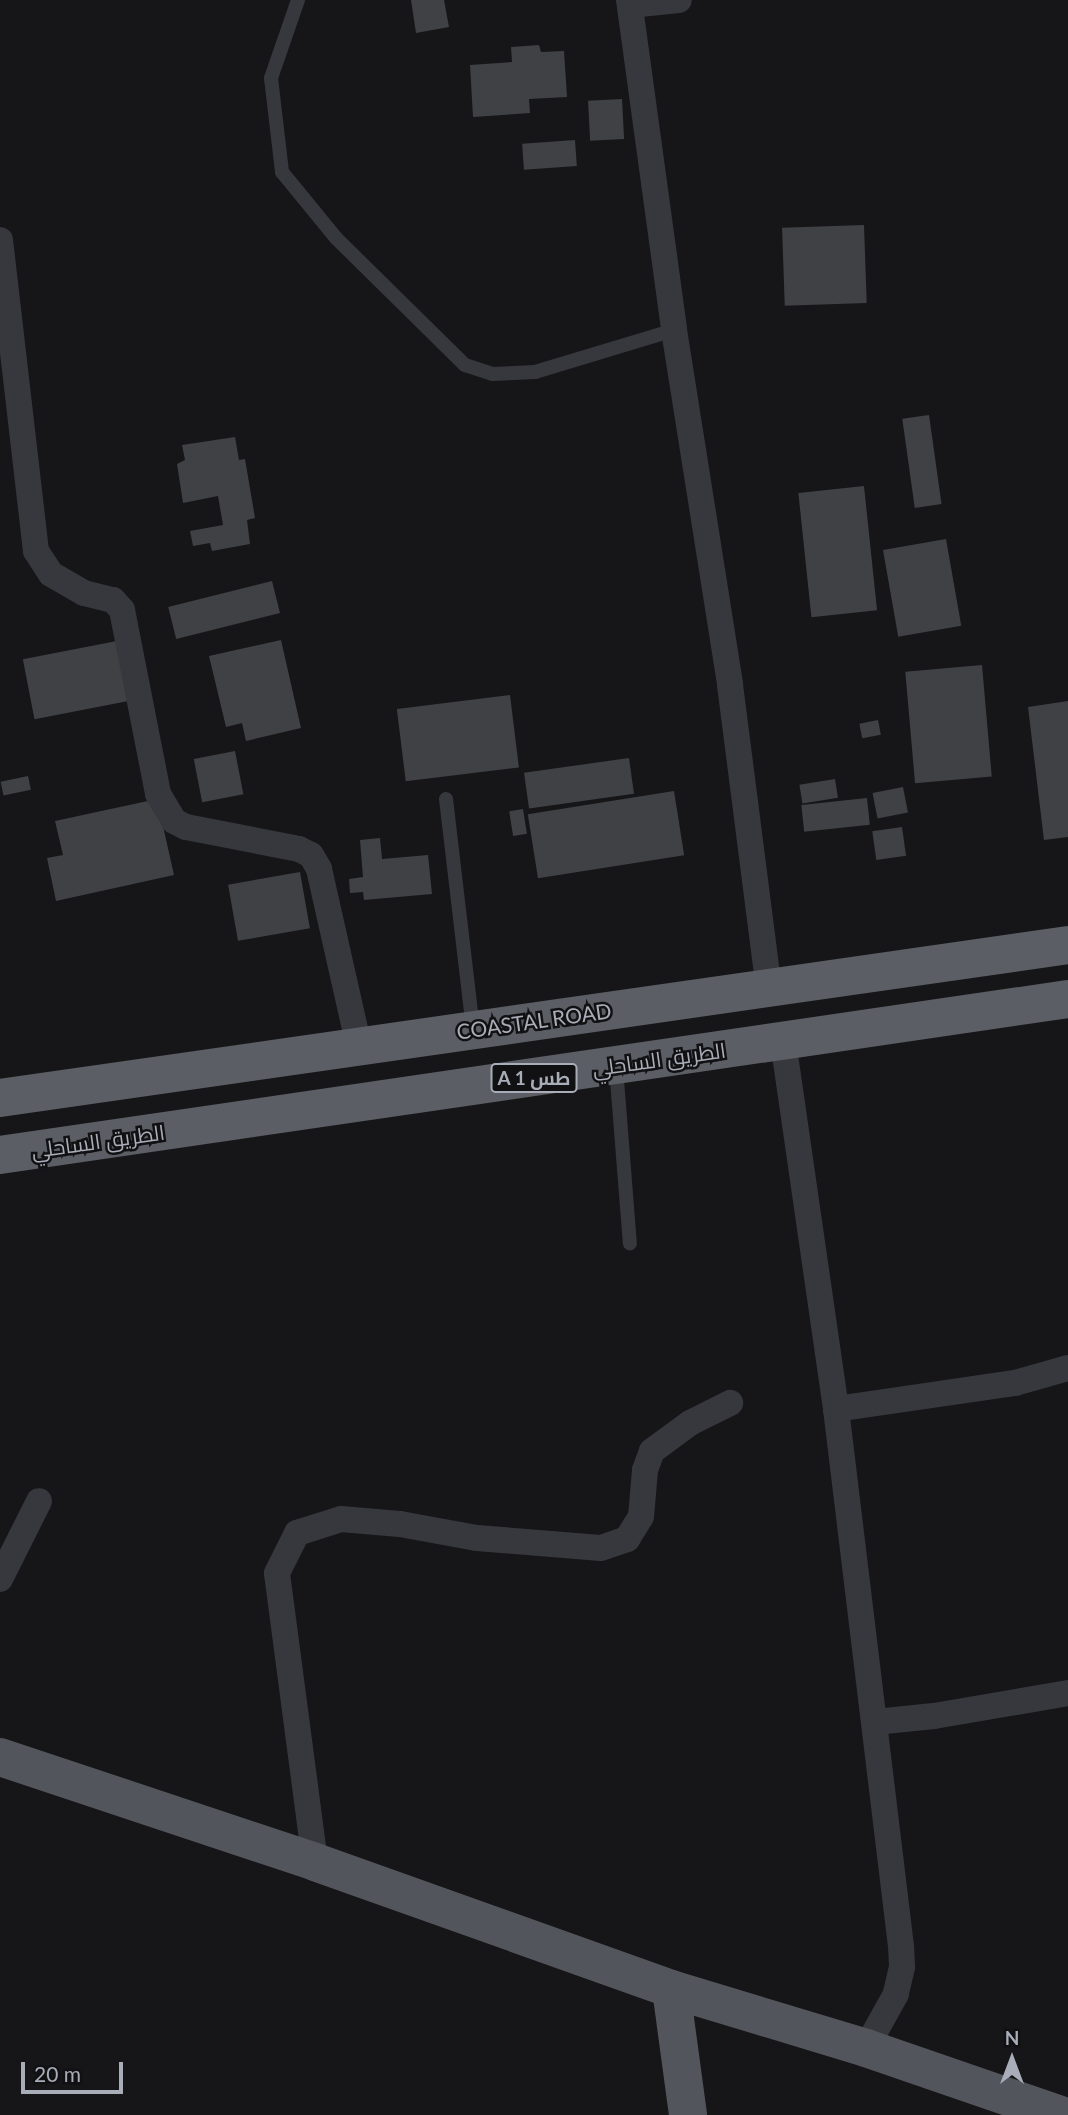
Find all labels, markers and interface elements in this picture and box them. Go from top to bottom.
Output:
street label: COASTAL ROAD [455,998,613,1044]
street label: الطريق الساحلي [591,1037,727,1081]
road number: A 1 طس [489,1062,580,1094]
street label: الطريق الساحلي [30,1119,166,1163]
north arrow [977,2024,1047,2094]
text: N [1005,2026,1019,2049]
scale bar [24,2048,126,2092]
text: 20 m [34,2061,81,2086]

